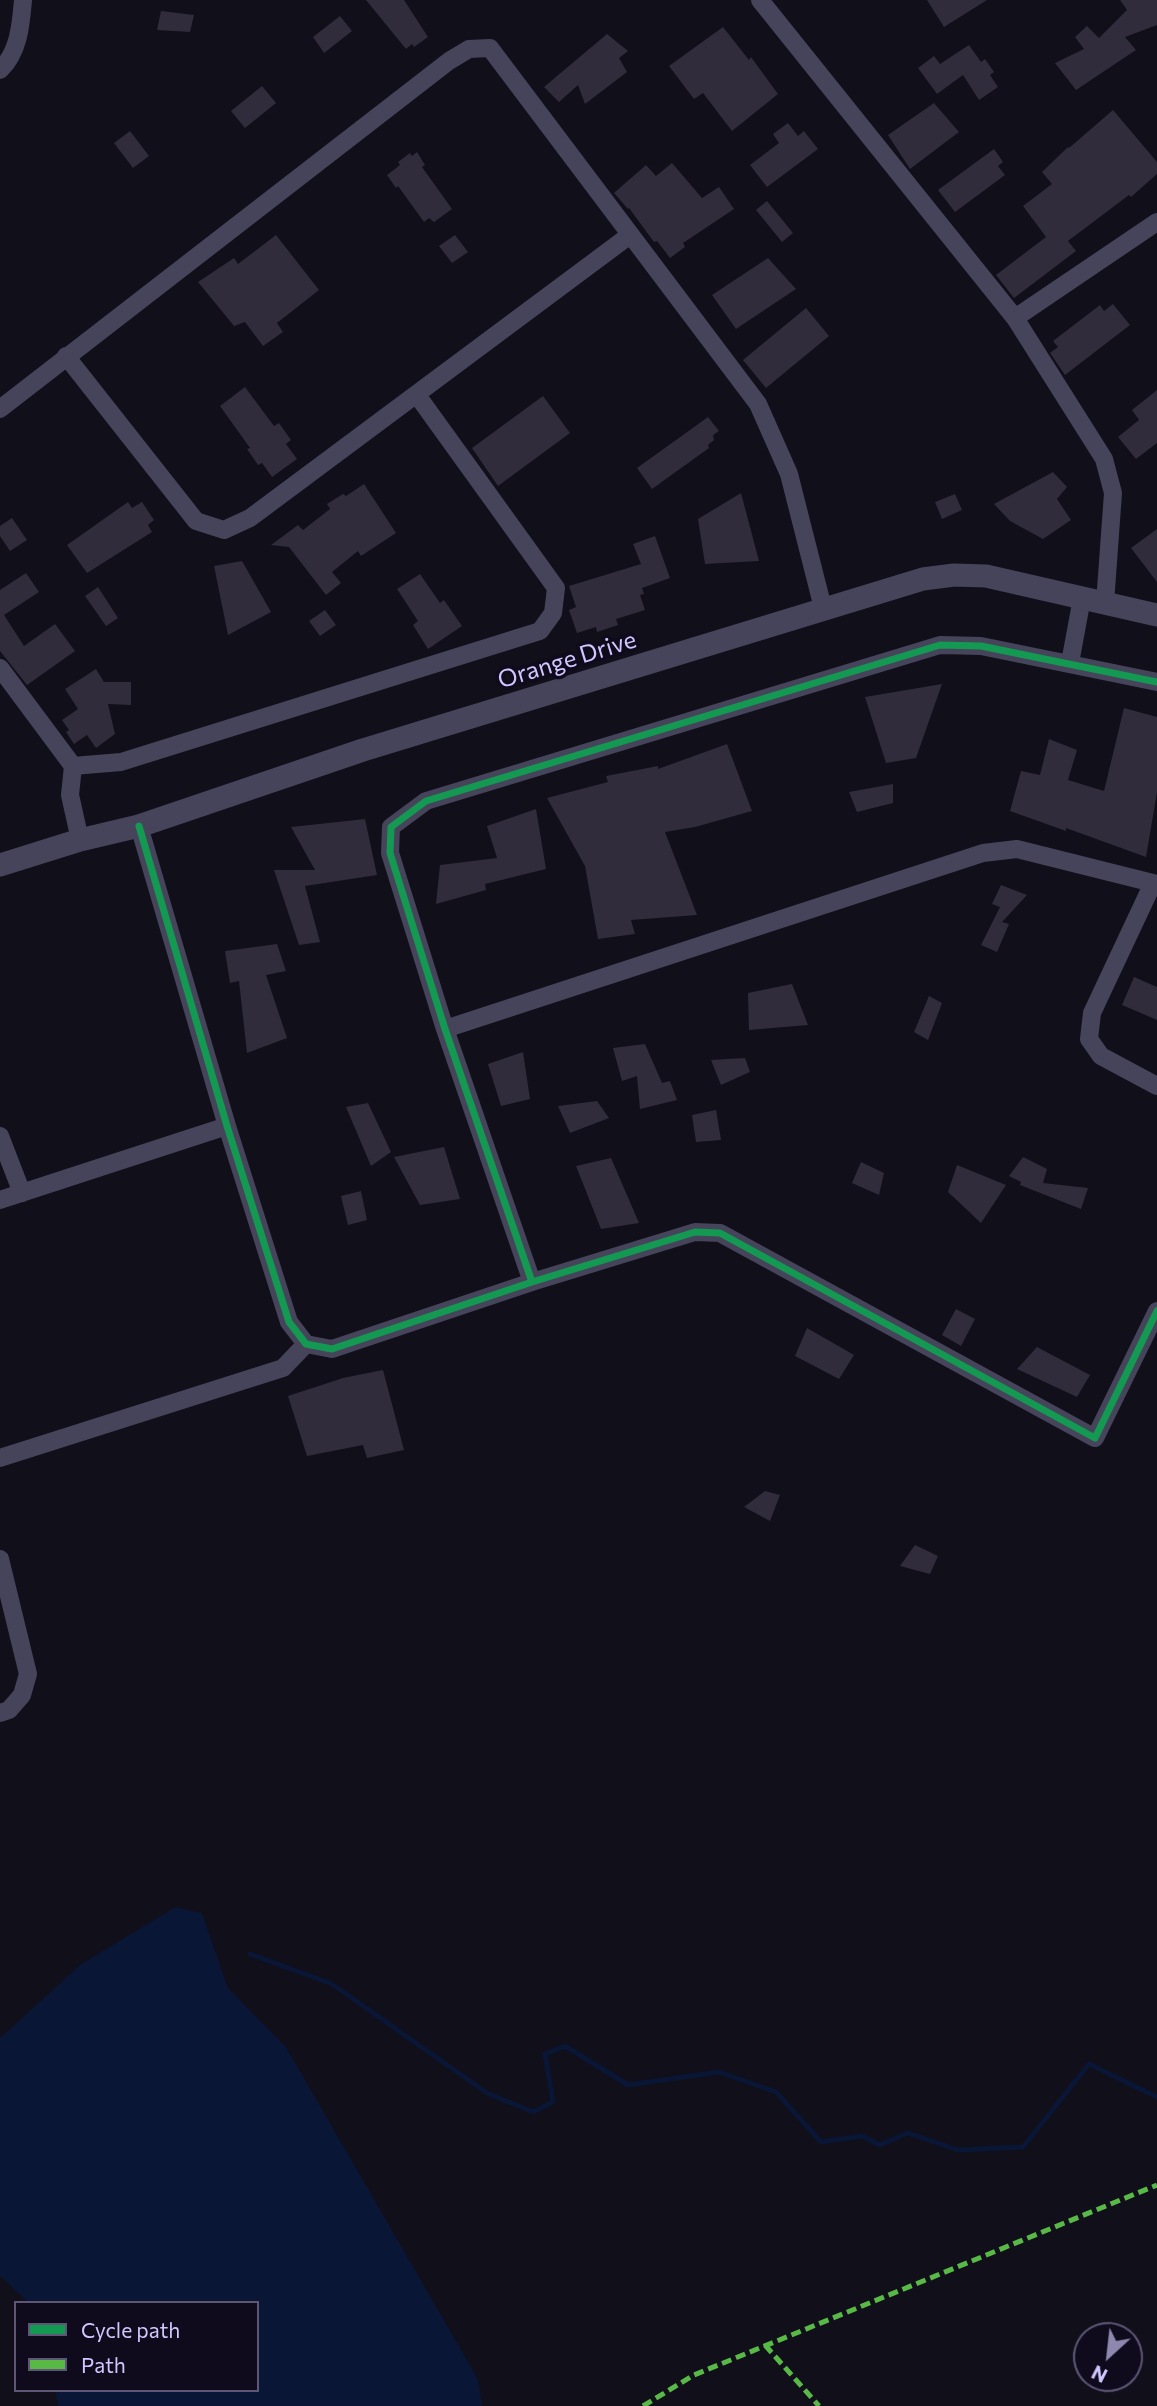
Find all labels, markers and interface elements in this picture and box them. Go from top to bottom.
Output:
street label: Orange Drive [494,625,640,695]
legend [14,2301,259,2392]
text: Cycle path [81,2317,180,2342]
north arrow [1073,2322,1143,2392]
text: Path [81,2352,126,2377]
text: N [1088,2361,1111,2388]

